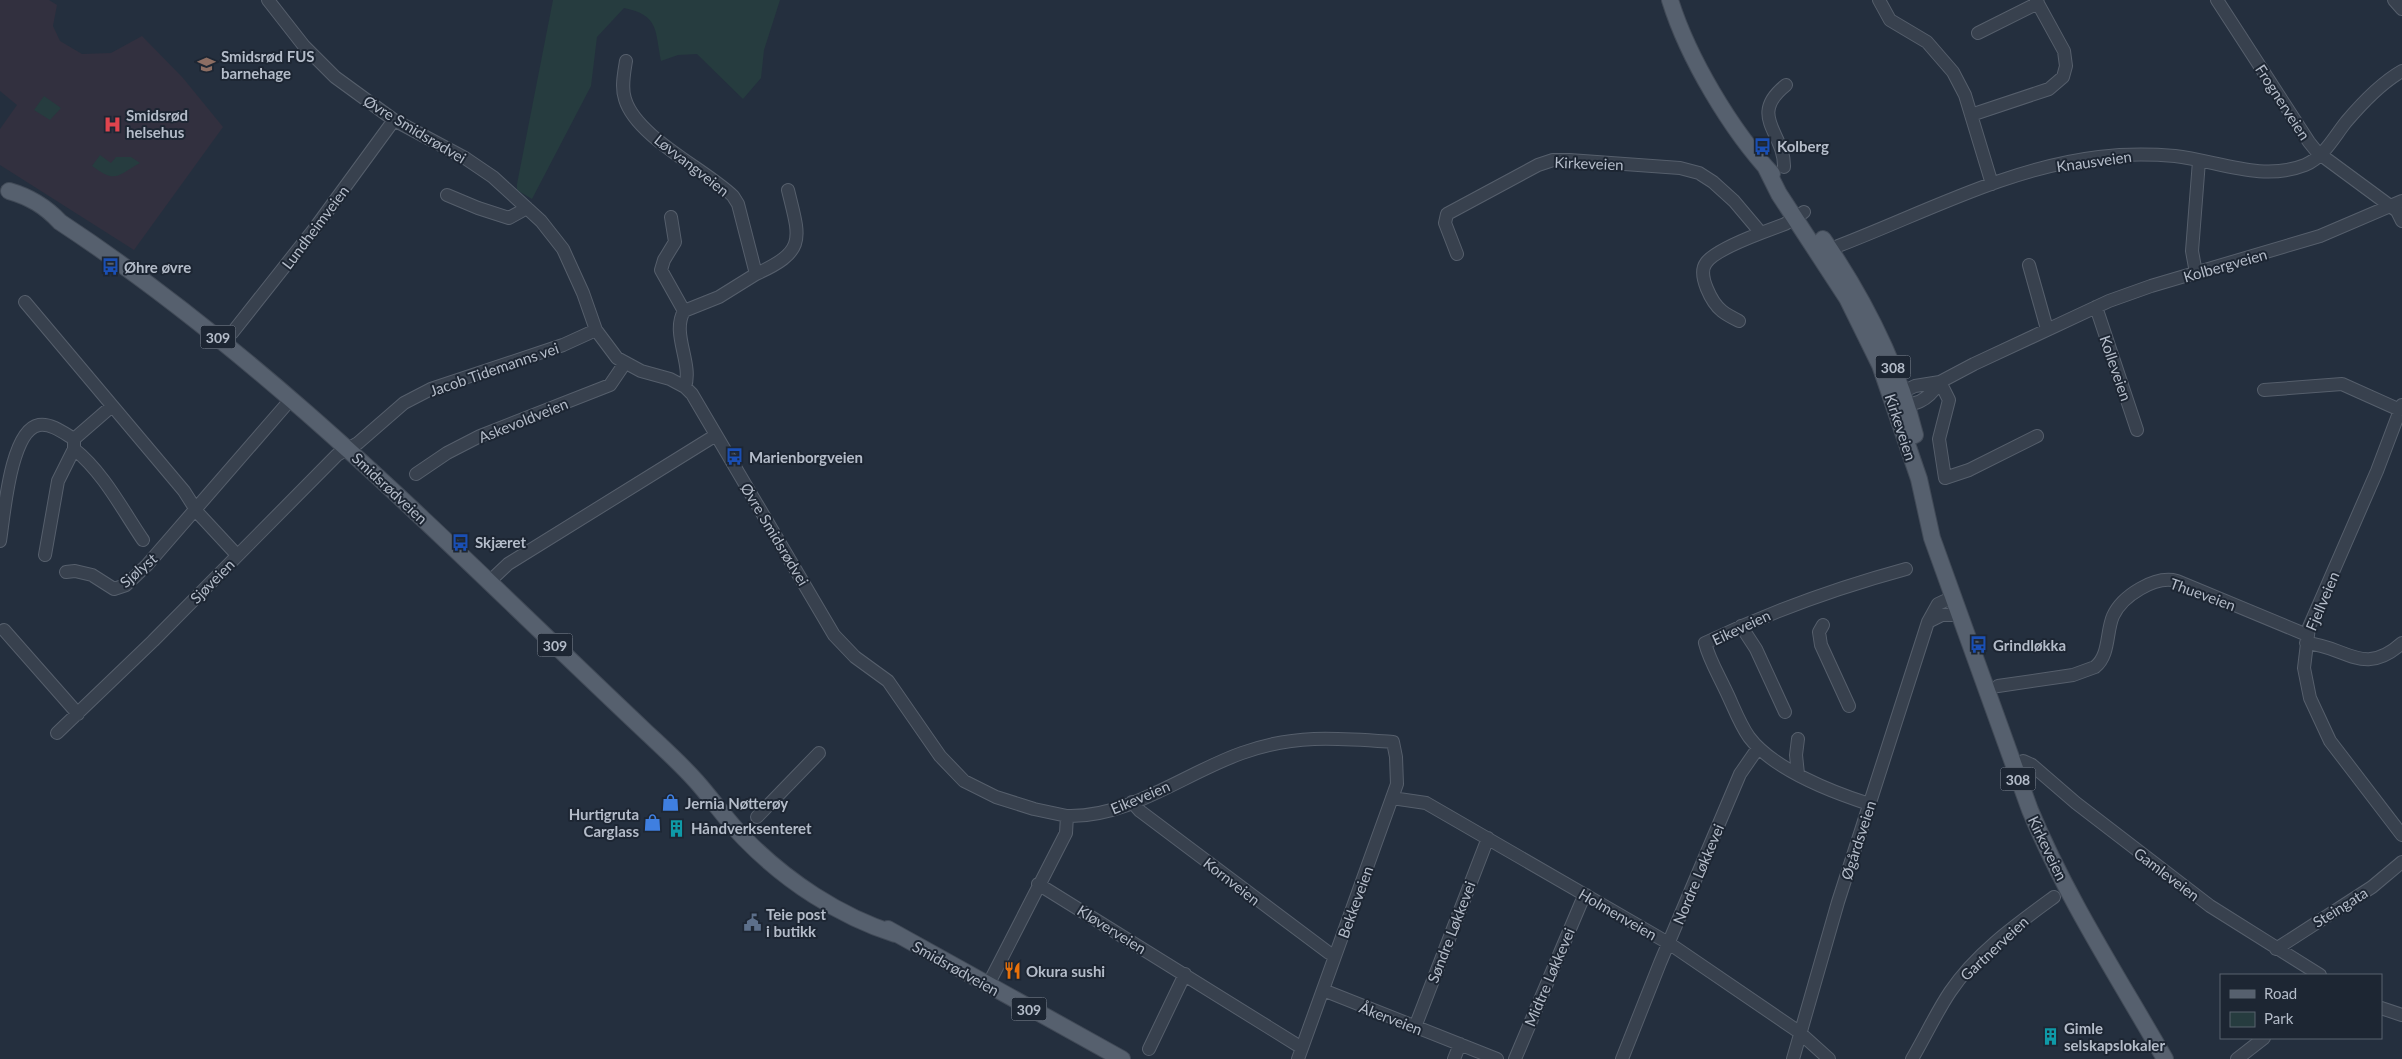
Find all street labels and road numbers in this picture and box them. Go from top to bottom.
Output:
street label: Frognerveien [2252,61,2314,143]
street label: Øvre Smidsrødvei [360,91,470,167]
street label: Løvvangveien [651,130,733,200]
street label: Knausveien [2055,147,2133,175]
street label: Kirkeveien [1554,153,1624,173]
street label: Lundheimveien [278,182,352,272]
street label: Kolbergveien [2181,244,2269,286]
road number: 309 [200,326,236,348]
street label: Kolleveien [2096,333,2136,403]
street label: Jacob Tidemanns vei [427,338,561,400]
road number: 308 [1876,356,1910,378]
street label: Kirkeveien [1882,391,1920,463]
street label: Askevoldveien [476,394,570,446]
street label: Smidsrødveien [349,449,431,527]
street label: Øvre Smidsrødvei [737,479,813,589]
street label: Sjølyst [116,549,161,591]
street label: Sjøveien [186,555,238,607]
street label: Fjellveien [2302,569,2342,633]
street label: Thueveien [2168,574,2238,614]
street label: Eikeveien [1709,606,1773,648]
road number: 309 [538,634,572,656]
road number: 308 [2000,768,2036,791]
street label: Eikeveien [1108,777,1172,817]
street label: Øgårdsveien [1837,798,1879,882]
street label: Kirkeveien [2025,813,2071,883]
street label: Nordre Løkkevei [1669,821,1727,927]
street label: Gamleveien [2131,844,2203,904]
street label: Kornveien [1200,853,1264,909]
street label: Bekkeveien [1334,863,1376,941]
street label: Søndre Løkkevei [1423,879,1479,985]
street label: Steingata [2309,883,2371,931]
street label: Holmenveien [1576,884,1660,944]
street label: Kløverveien [1074,901,1150,957]
street label: Gartnerveien [1956,912,2032,984]
street label: Midtre Løkkevei [1520,925,1578,1029]
street label: Smidsrødveien [910,937,1002,999]
road number: 309 [1012,998,1046,1021]
street label: Åkerveien [1357,998,1425,1038]

